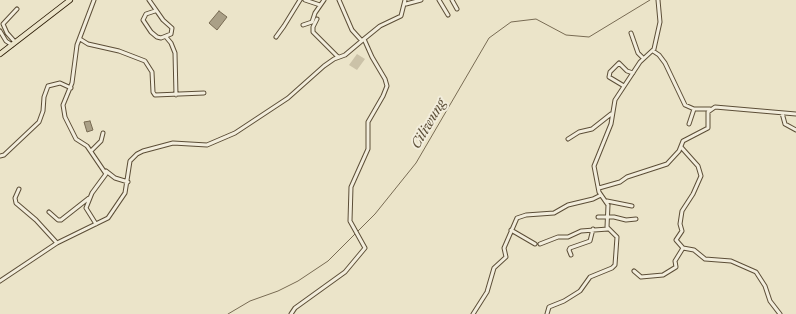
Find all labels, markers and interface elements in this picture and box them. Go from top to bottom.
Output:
water label: Ciliwung [409,96,449,152]

